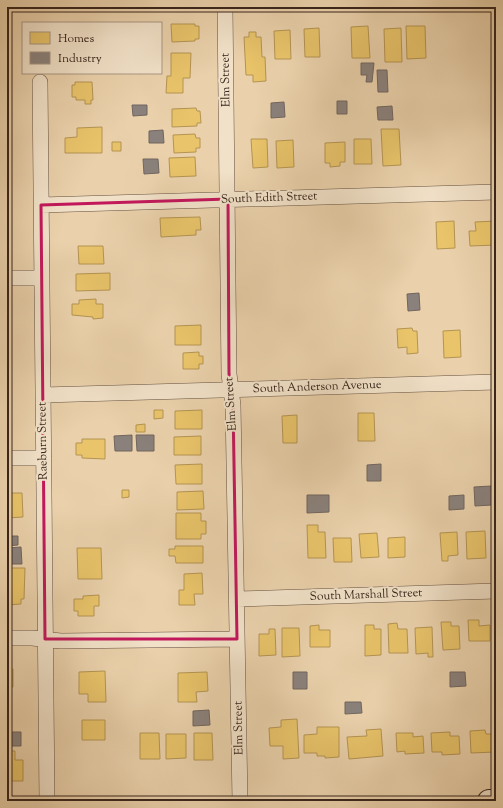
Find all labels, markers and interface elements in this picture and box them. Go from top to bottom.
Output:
legend [22,22,162,74]
text: Homes [58,30,94,48]
text: Industry [58,50,102,68]
street label: Elm Street [217,53,235,107]
street label: South Edith Street [221,187,317,209]
street label: Elm Street [220,376,242,432]
street label: South Anderson Avenue [252,376,382,398]
street label: Raeburn Street [33,402,53,480]
street label: South Marshall Street [309,584,423,606]
street label: Elm Street [230,701,248,755]

